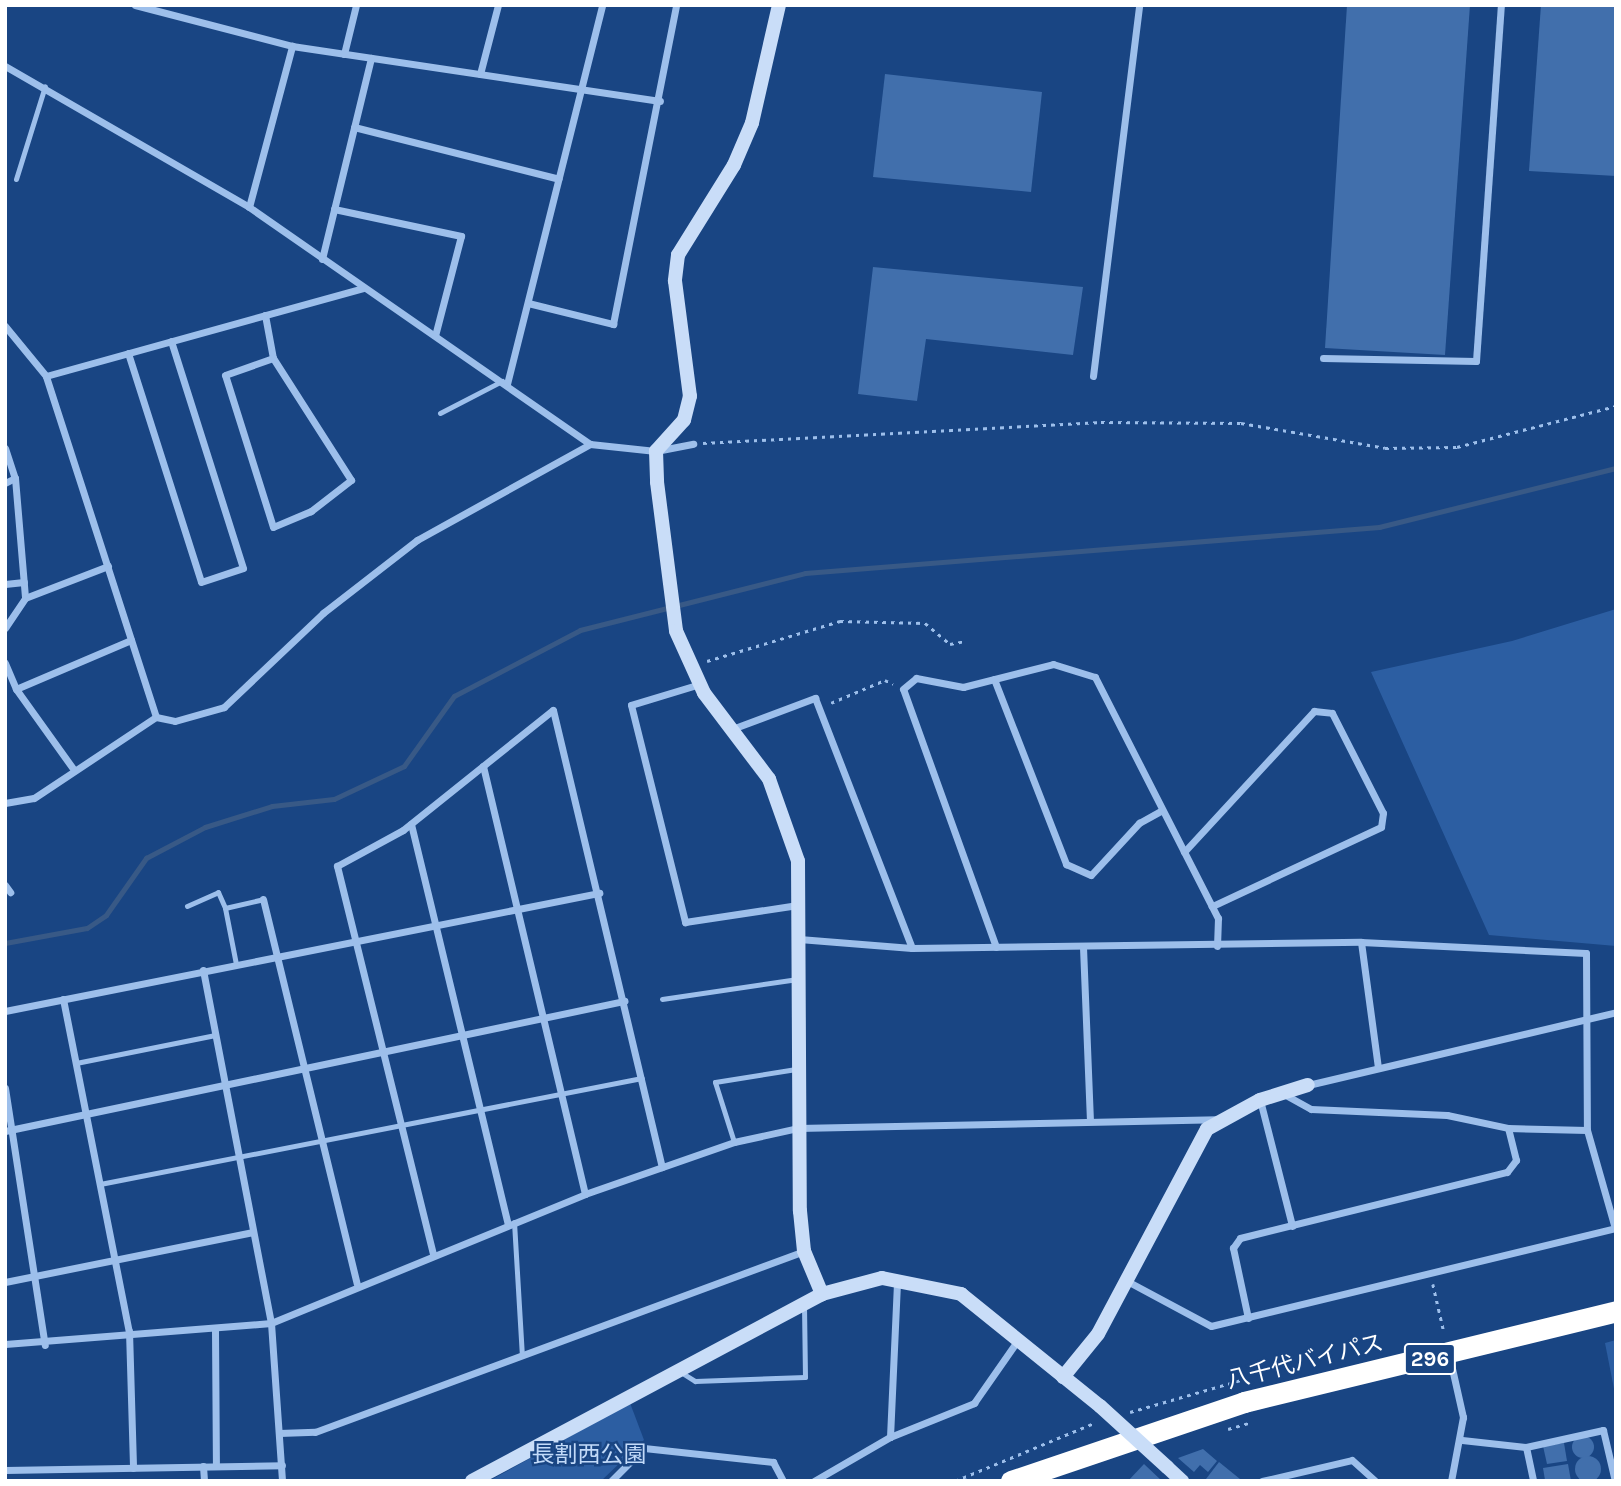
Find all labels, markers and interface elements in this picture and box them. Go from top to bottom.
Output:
street label: 八千代バイパス [1224,1329,1386,1395]
road number: 296 [1404,1342,1456,1376]
park label: 長割西公園 [532,1441,646,1469]

